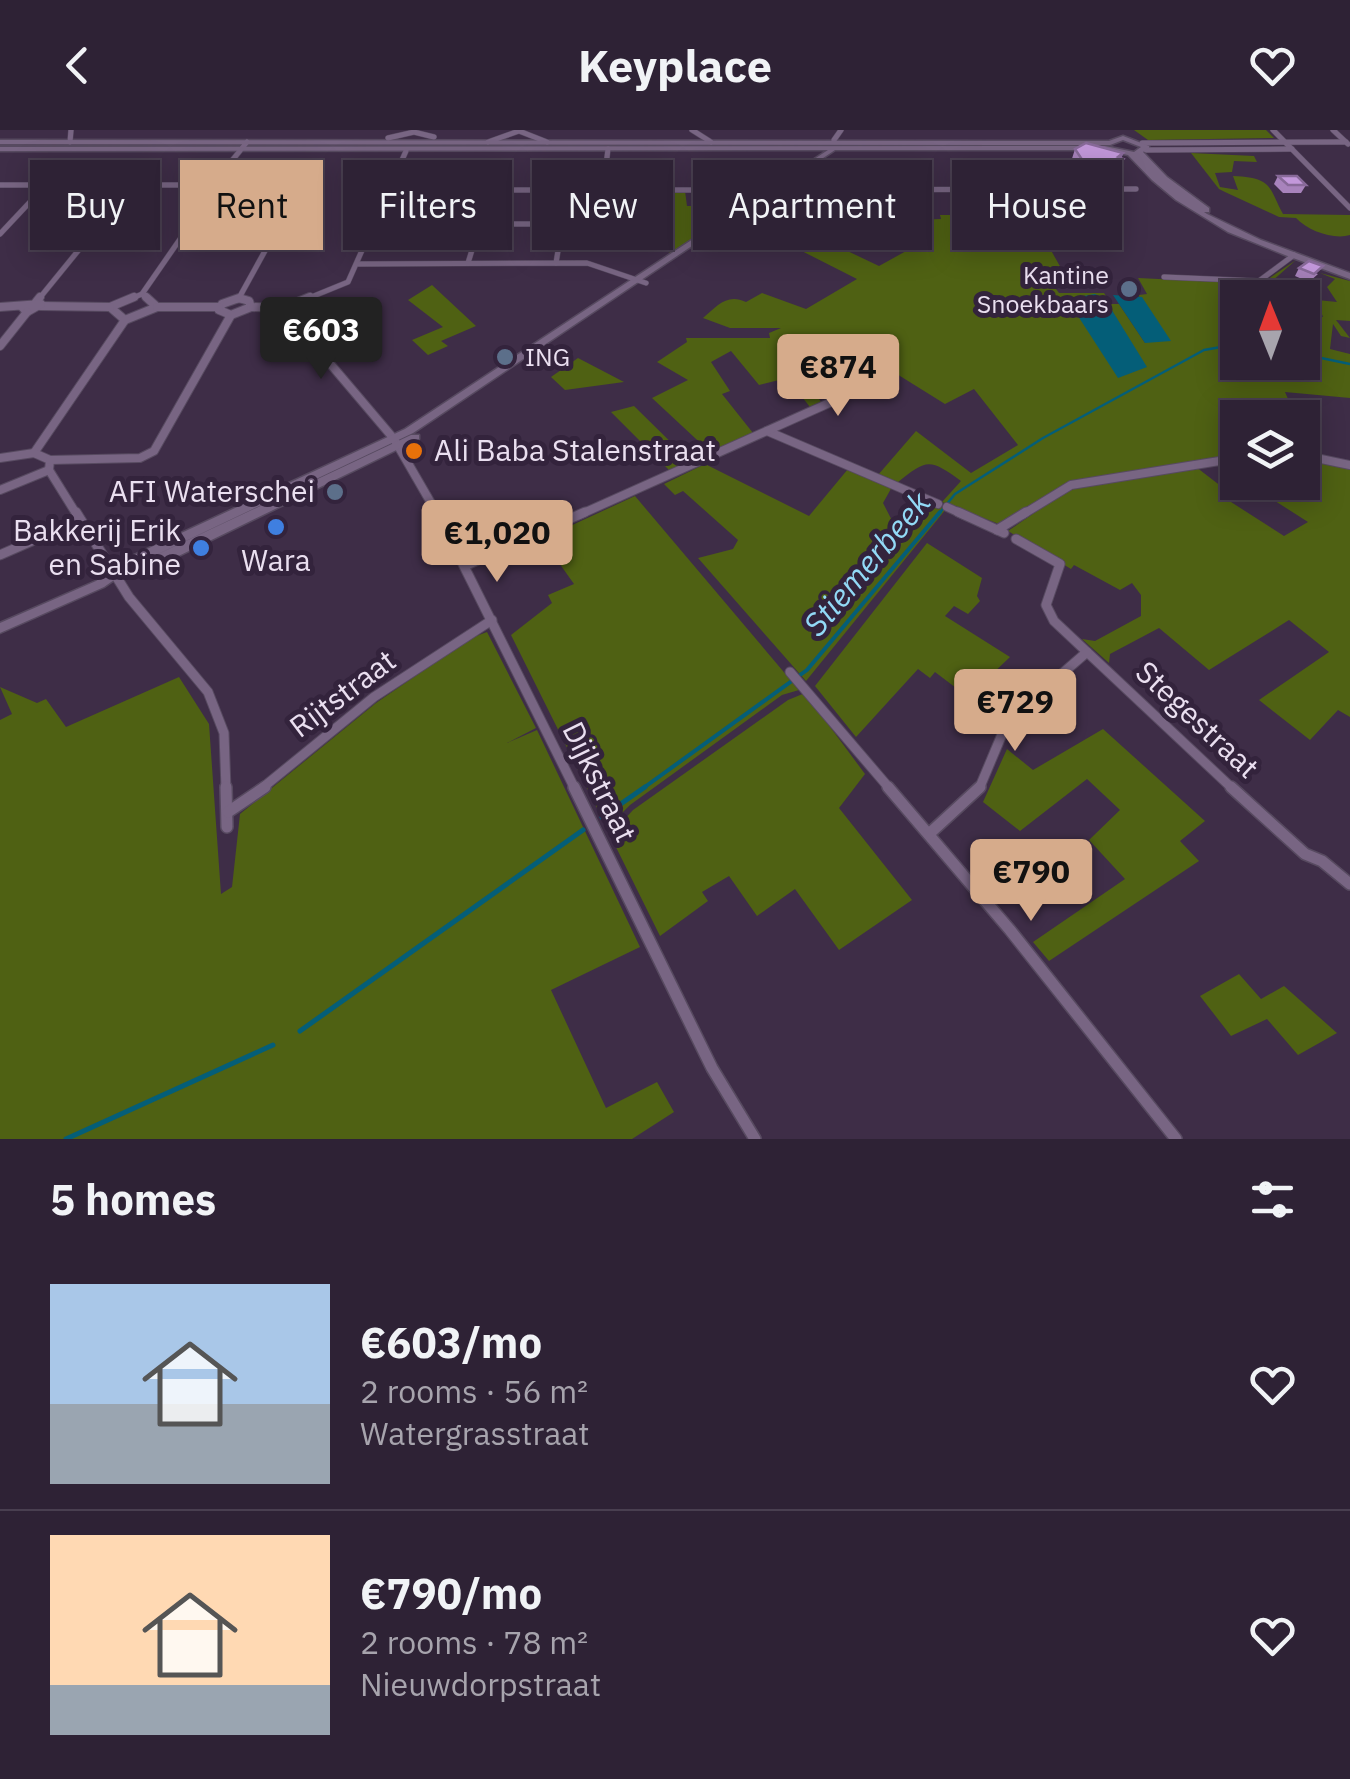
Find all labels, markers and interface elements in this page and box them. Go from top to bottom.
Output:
text: Keyplace [578,36,772,94]
icon: back [50,38,105,93]
icon: heart [1245,38,1300,93]
chip: Buy [30,160,160,250]
chip: Rent [180,160,323,250]
chip: Filters [343,160,512,250]
chip: New [532,160,673,250]
chip: Apartment [693,160,932,250]
chip: House [952,160,1122,250]
place label: Kantine Snoekbaars [977,258,1109,320]
marker: Kantine Snoekbaars [1118,278,1140,300]
north arrow [1220,280,1320,380]
map controls [1220,280,1320,500]
pin: €603 [262,297,380,382]
text: €603 [282,308,360,350]
pin: €874 [779,334,897,419]
place label: ING [525,340,570,373]
text: €874 [799,345,877,387]
marker: ING [494,346,516,368]
button: layers [1220,400,1320,500]
place label: Ali Baba Stalenstraat [434,430,716,469]
marker: Ali Baba Stalenstraat [403,440,425,462]
place label: AFI Waterschei [109,471,315,510]
marker: AFI Waterschei [324,481,346,503]
water label: Stiemerbeek [793,481,940,644]
pin: €1,020 [416,500,578,585]
place label: Bakkerij Erik en Sabine [13,510,181,583]
text: €1,020 [444,511,550,553]
marker: Wara [265,516,287,538]
marker: Bakkerij Erik en Sabine [190,537,212,559]
place label: Wara [241,540,311,579]
street label: Rijtstraat [281,640,403,745]
street label: Stegestraat [1128,652,1268,786]
pin: €729 [956,669,1074,754]
text: €729 [976,680,1054,722]
street label: Dijkstraat [555,715,646,848]
pin: €790 [972,839,1090,924]
text: €790 [992,850,1070,892]
text: 5 homes [50,1172,216,1227]
icon: filters [1245,1172,1300,1227]
text: €603/mo [360,1315,542,1370]
icon: home [130,1324,250,1444]
icon: heart [1245,1357,1300,1412]
text: 2 rooms · 56 m² [360,1370,588,1412]
text: Watergrasstraat [360,1412,590,1454]
text: €790/mo [360,1566,542,1621]
icon: home [130,1575,250,1695]
icon: heart [1245,1608,1300,1663]
text: 2 rooms · 78 m² [360,1621,588,1663]
text: Nieuwdorpstraat [360,1663,601,1705]

